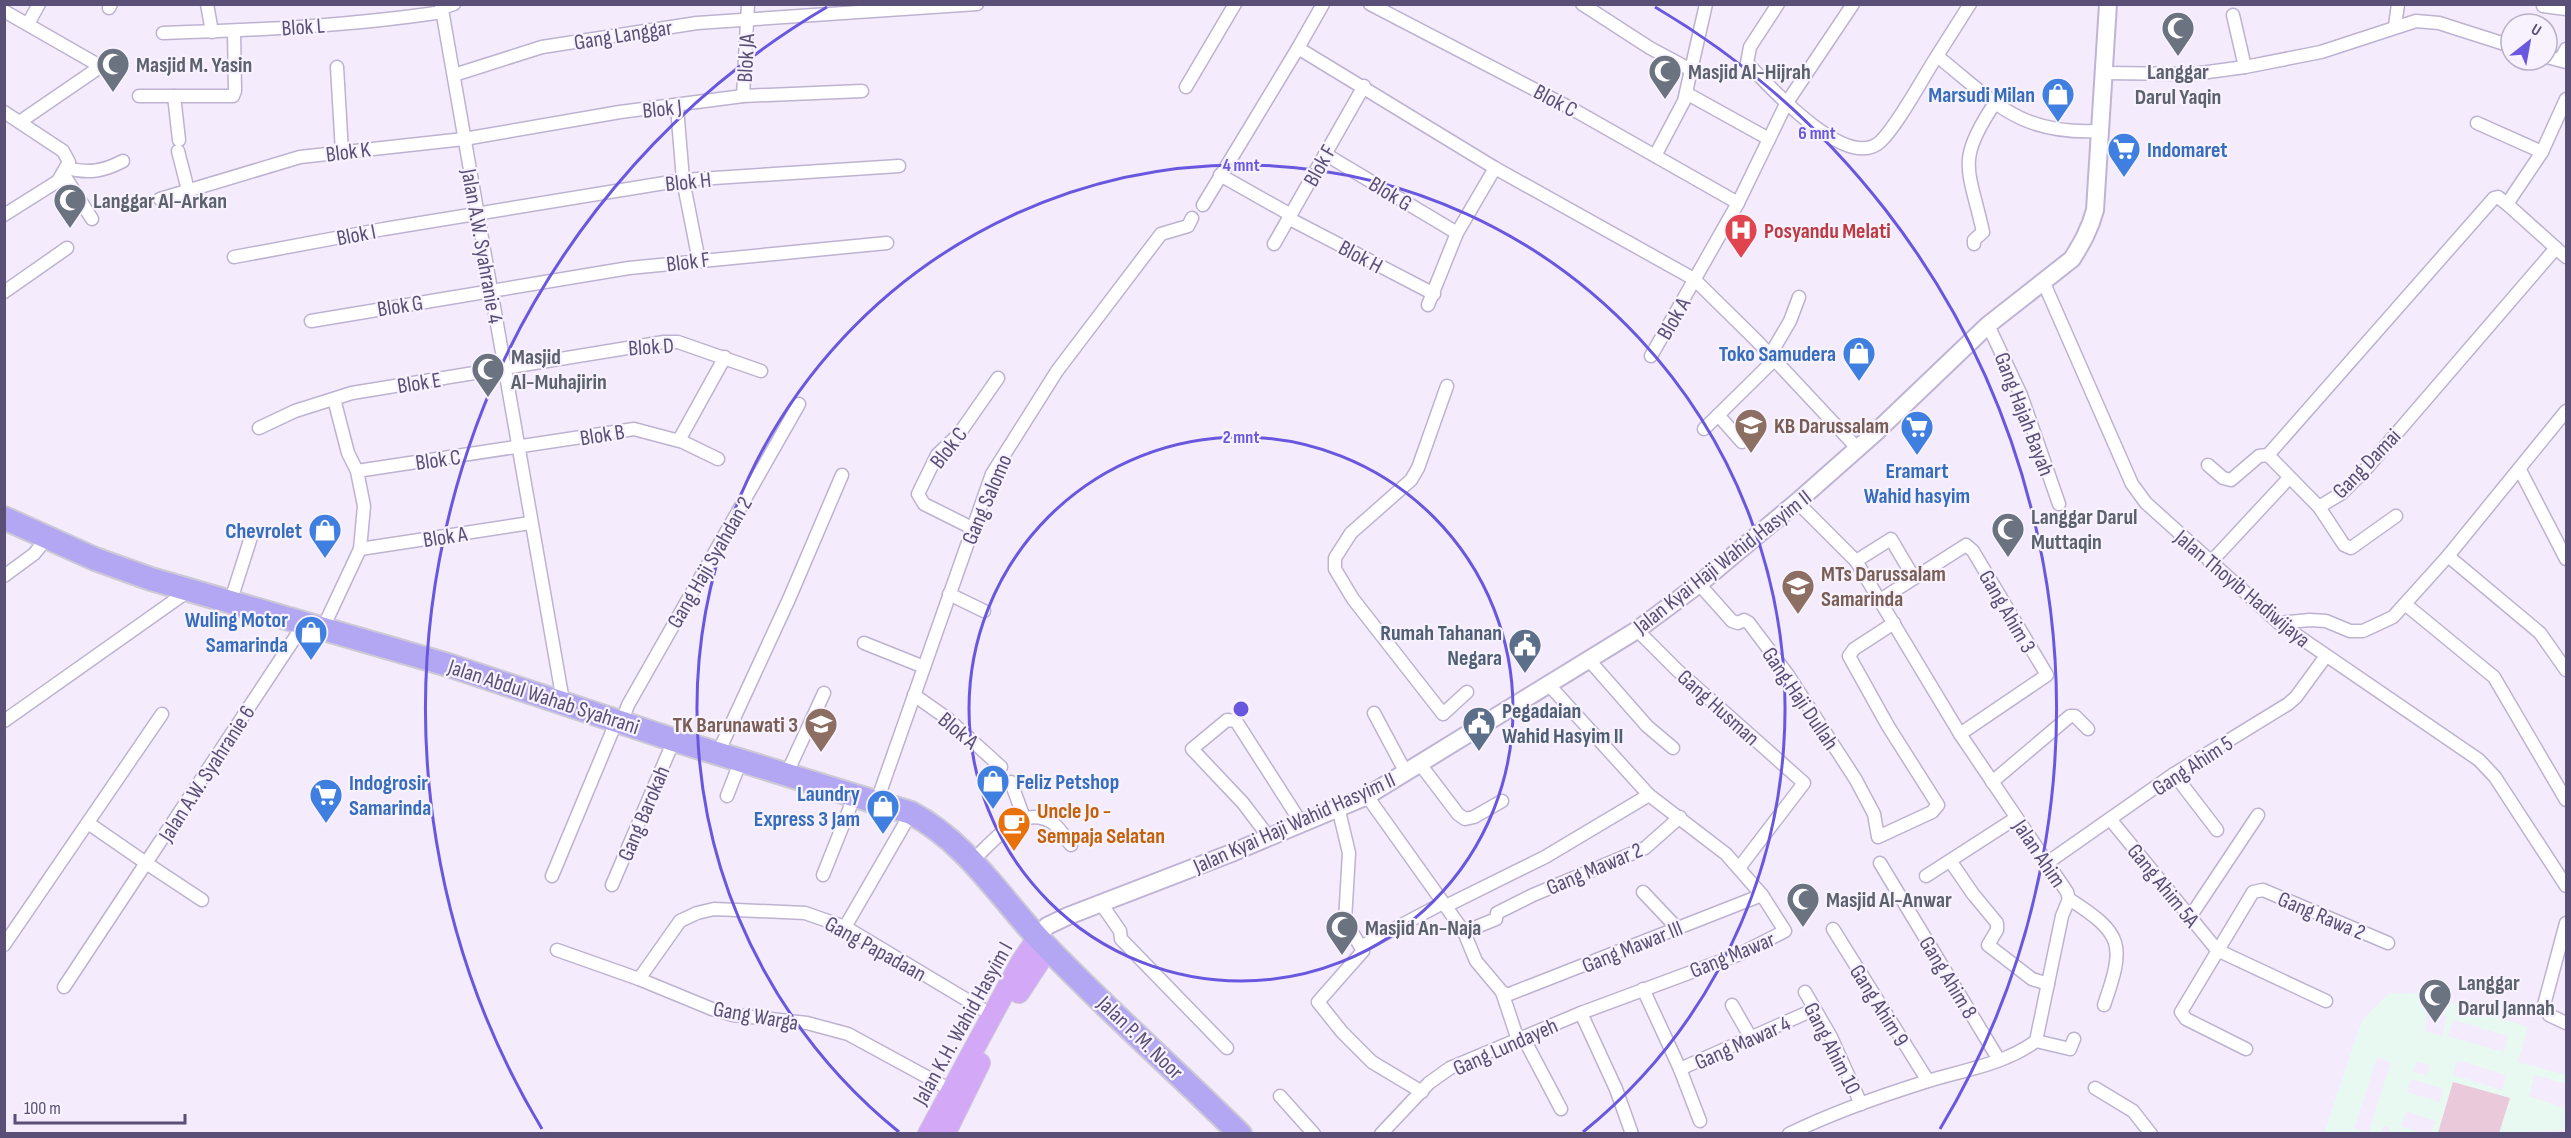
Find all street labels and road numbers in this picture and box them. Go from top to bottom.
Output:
street label: Blok L [281,13,326,42]
street label: Gang Langgar [572,14,674,57]
street label: Blok JA [732,32,761,83]
street label: Blok C [1529,79,1582,124]
street label: Blok J [641,94,683,125]
street label: Blok K [324,136,372,169]
street label: Blok F [1298,140,1343,191]
street label: Jalan A.W. Syahranie 4 [454,166,508,326]
street label: Blok H [664,167,712,198]
street label: Blok G [1364,171,1417,218]
street label: Blok I [334,218,378,252]
street label: Blok H [1334,235,1387,280]
street label: Blok F [665,246,711,279]
street label: Blok G [375,290,425,323]
street label: Blok A [1652,292,1697,345]
street label: Blok D [627,332,675,363]
street label: Gang Hajah Bayah [1988,349,2060,480]
street label: Blok E [395,367,443,400]
street label: Blok B [578,419,626,452]
street label: Blok C [925,422,974,474]
street label: Gang Damai [2327,423,2407,505]
street label: Blok C [414,444,463,477]
street label: Gang Salomo [956,450,1018,549]
street label: Jalan Kyai Haji Wahid Hasyim II [1628,484,1817,641]
street label: Gang Haji Syahdan 2 [662,492,759,633]
street label: Blok A [421,521,470,554]
street label: Jalan Thoyib Hadiwijaya [2168,524,2315,654]
street label: Gang Ahim 3 [1972,566,2041,658]
street label: Gang Haji Dullah [1755,642,1844,755]
street label: Jalan Abdul Wahab Syahrani [444,653,642,741]
street label: Gang Husman [1671,664,1765,752]
street label: Jalan A.W. Syahranie 6 [153,701,261,848]
street label: Blok A [932,707,984,756]
street label: Gang Ahim 5 [2147,730,2238,802]
street label: Gang Barokah [612,762,676,865]
street label: Jalan Kyai Haji Wahid Hasyim II [1189,767,1400,880]
street label: Jalan Ahim [2006,814,2071,893]
street label: Gang Mawar 2 [1542,837,1647,902]
street label: Gang Ahim 5A [2121,839,2205,934]
street label: Gang Rawa 2 [2274,886,2369,947]
street label: Gang Papadaan [820,910,931,988]
street label: Gang Mawar III [1578,915,1687,980]
street label: Gang Mawar [1686,926,1779,985]
street label: Gang Ahim 8 [1913,932,1983,1024]
street label: Jalan K.H. Wahid Hasyim I [907,937,1019,1111]
street label: Gang Ahim 9 [1843,960,1914,1052]
street label: Jalan P. M. Noor [1091,990,1188,1086]
street label: Gang Warga [711,996,800,1037]
street label: Gang Ahim 10 [1797,998,1866,1099]
street label: Gang Mawar 4 [1691,1010,1795,1076]
street label: Gang Lundayeh [1449,1012,1562,1082]

